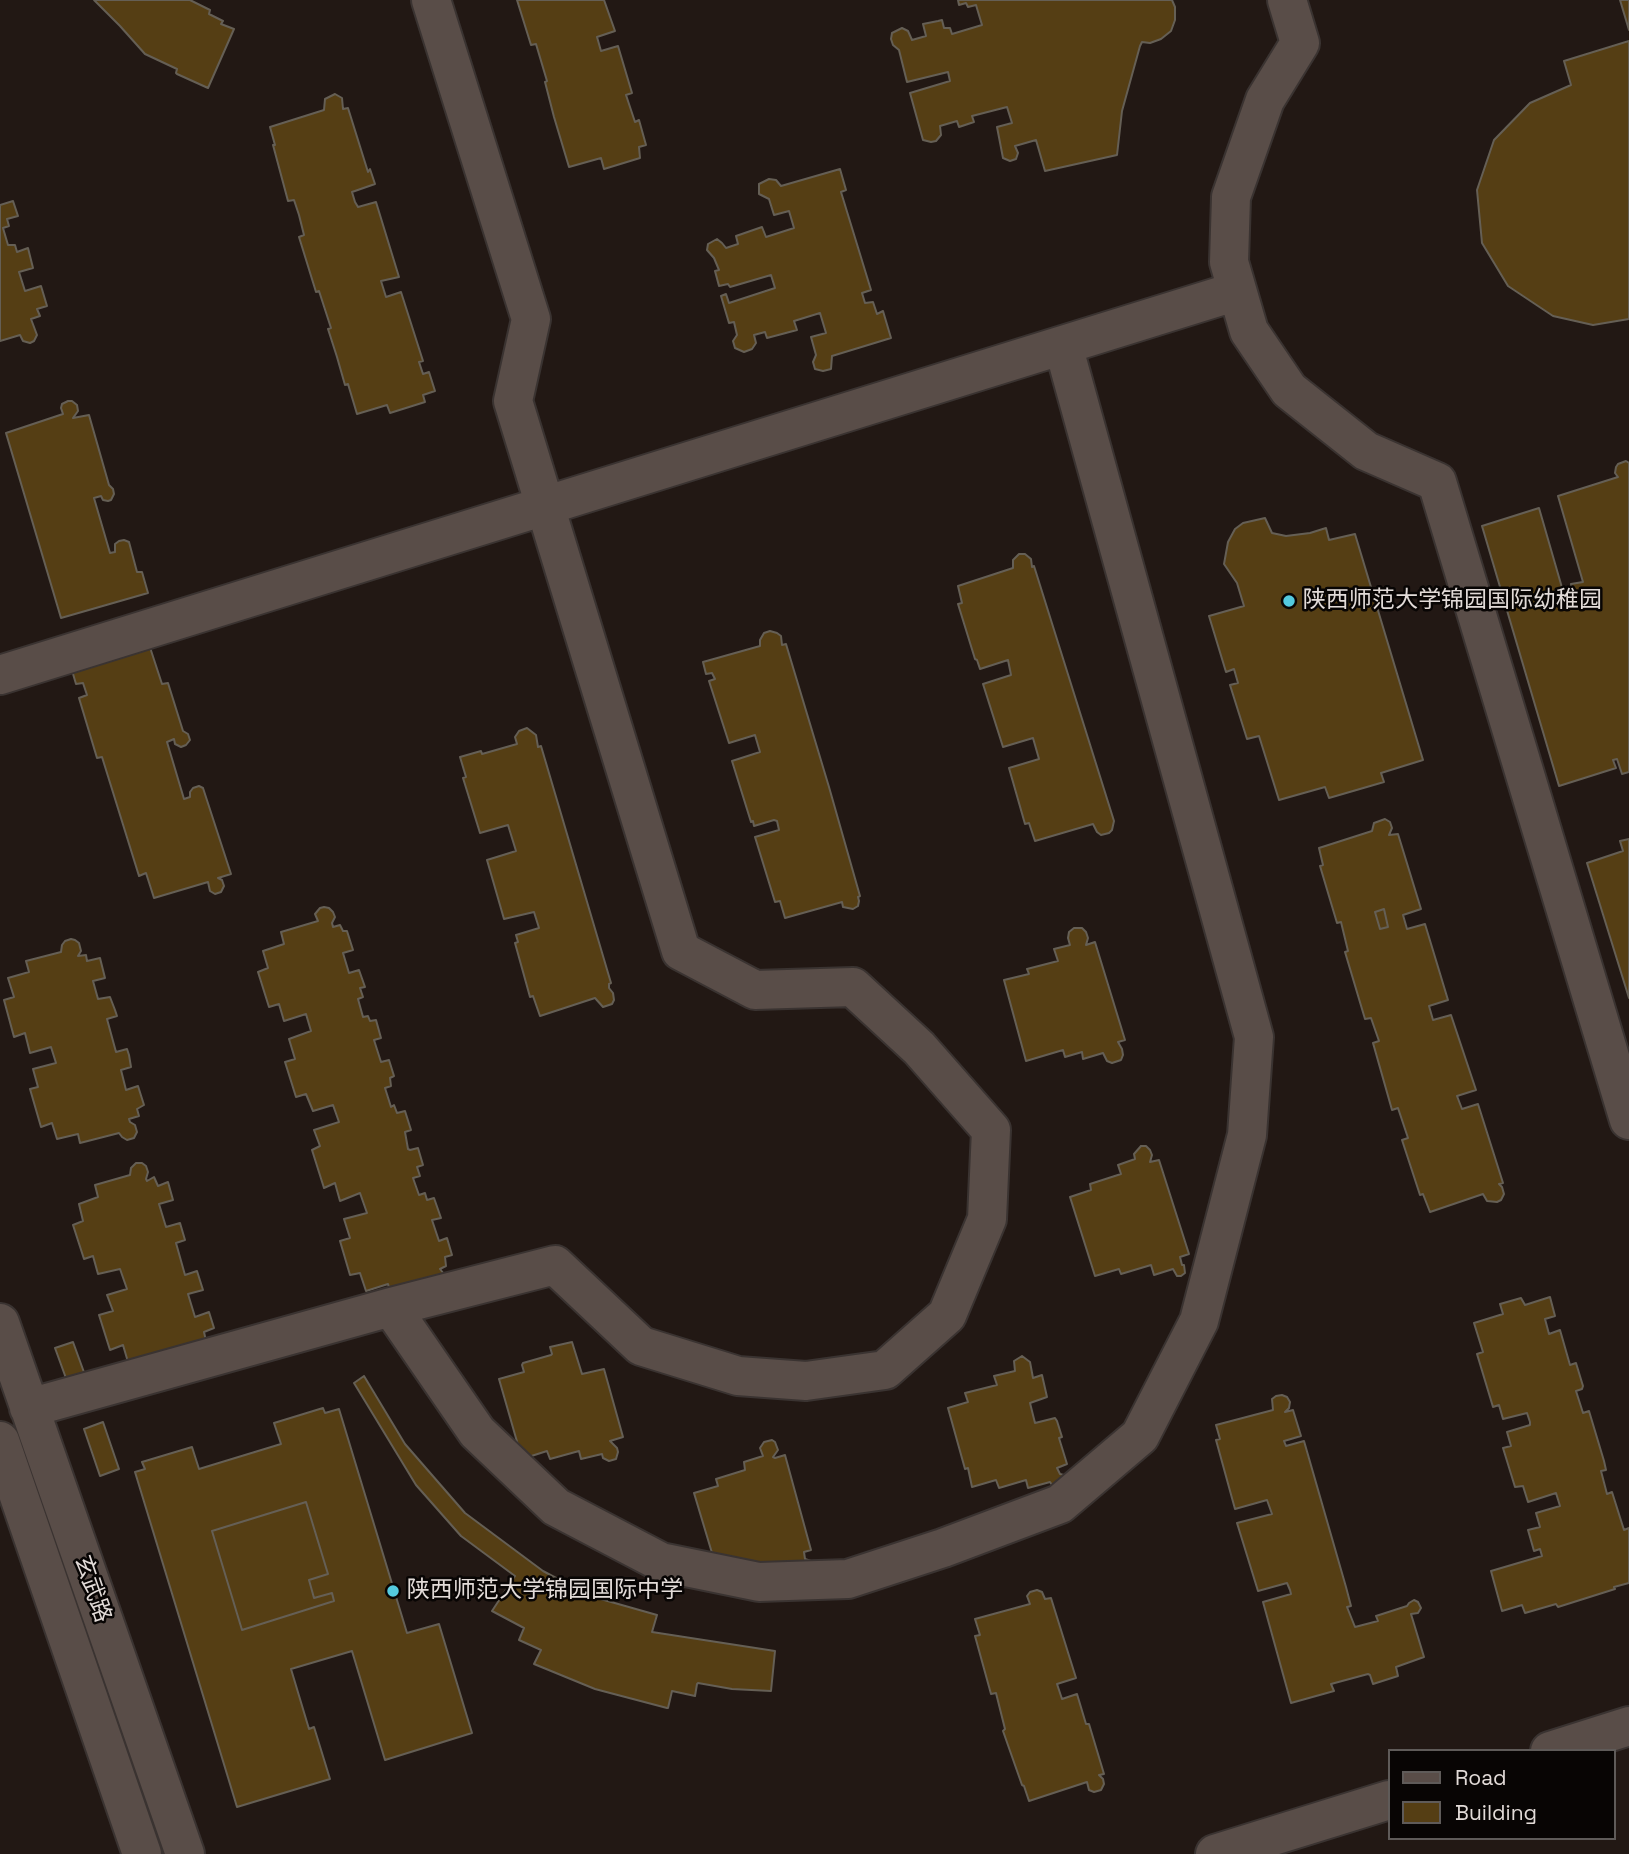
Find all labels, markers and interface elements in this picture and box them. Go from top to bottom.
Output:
place label: 陕西师范大学锦园国际幼稚园 [1303,587,1602,615]
marker: 陕西师范大学锦园国际幼稚园 [1281,593,1297,609]
street label: 玄武路 [68,1552,116,1626]
place label: 陕西师范大学锦园国际中学 [407,1577,683,1605]
marker: 陕西师范大学锦园国际中学 [385,1583,401,1599]
legend [1388,1749,1615,1840]
text: Road [1455,1764,1507,1791]
text: Building [1455,1799,1537,1826]

